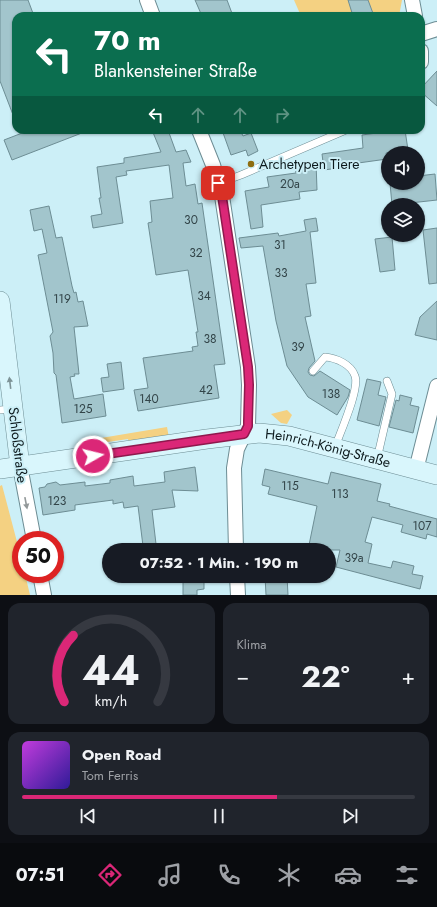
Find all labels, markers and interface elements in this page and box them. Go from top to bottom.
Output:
text: 70 m [94,20,161,61]
icon: left [28,28,80,80]
text: Blankensteiner Straße [94,58,257,84]
icon: left [145,104,167,126]
icon: ahead [187,104,209,126]
icon: ahead [229,104,251,126]
icon: right [271,104,293,126]
map controls [381,146,425,242]
button: sound [381,146,425,190]
place label: Archetypen Tiere [259,154,360,174]
marker: Archetypen Tiere [246,159,256,169]
pin [201,166,235,200]
icon: arrive [207,172,229,194]
house number: 20a [280,175,300,193]
button: layers [381,198,425,242]
house number: 30 [184,211,198,229]
house number: 31 [274,236,286,254]
house number: 32 [189,244,203,262]
house number: 33 [274,264,288,282]
house number: 34 [197,287,211,305]
house number: 119 [53,290,71,308]
house number: 38 [203,330,217,348]
house number: 39 [291,338,305,356]
one-way arrow [7,377,13,389]
house number: 42 [199,381,213,399]
house number: 138 [322,385,340,403]
house number: 140 [139,390,159,408]
house number: 125 [74,400,93,418]
street label: Schloßstraße [3,406,33,484]
street label: Heinrich-König-Straße [264,424,393,472]
position arrow [72,435,114,477]
house number: 115 [281,477,299,495]
house number: 113 [331,485,349,503]
house number: 123 [48,492,67,510]
one-way arrow [24,497,30,509]
house number: 107 [413,517,432,535]
speed limit sign: 50 [12,531,64,583]
house number: 39a [345,549,364,567]
text: 07:52 · 1 Min. · 190 m [140,552,298,574]
text: Klima [237,635,267,654]
text: 44 [82,639,140,700]
text: 22° [301,655,350,698]
text: − [237,660,249,692]
text: + [401,660,415,692]
text: km/h [95,690,127,710]
text: Open Road [82,744,161,766]
text: Tom Ferris [82,766,138,785]
icon: previous [77,805,99,827]
icon: pause [208,805,230,827]
icon: next [339,805,361,827]
icon: directions [96,861,124,889]
icon: music [156,861,184,889]
icon: phone [215,861,243,889]
icon: climate [275,861,303,889]
icon: car [334,861,362,889]
icon: filters [393,861,421,889]
text: 07:51 [16,862,65,888]

